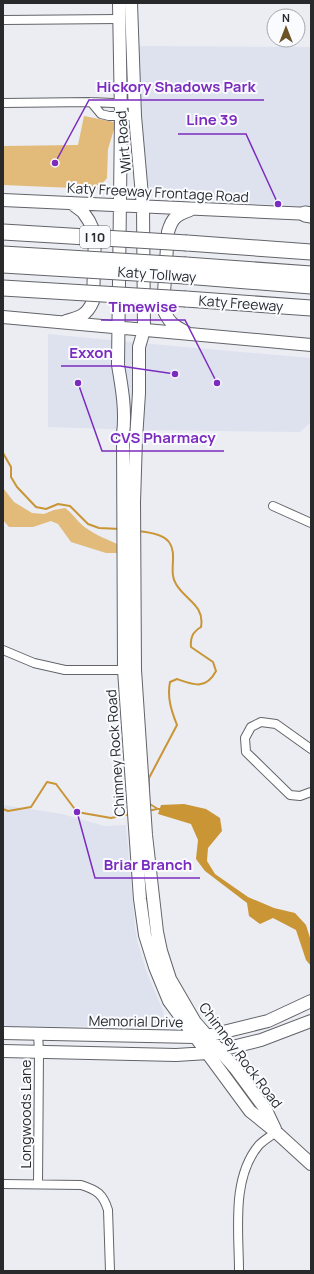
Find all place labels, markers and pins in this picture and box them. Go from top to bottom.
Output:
callout: Hickory Shadows Park [89,73,264,100]
callout: Line 39 [178,107,246,134]
callout: Timewise [101,293,185,320]
callout: Exxon [61,339,120,366]
callout: CVS Pharmacy [102,424,224,451]
callout: Briar Branch [95,851,200,878]

